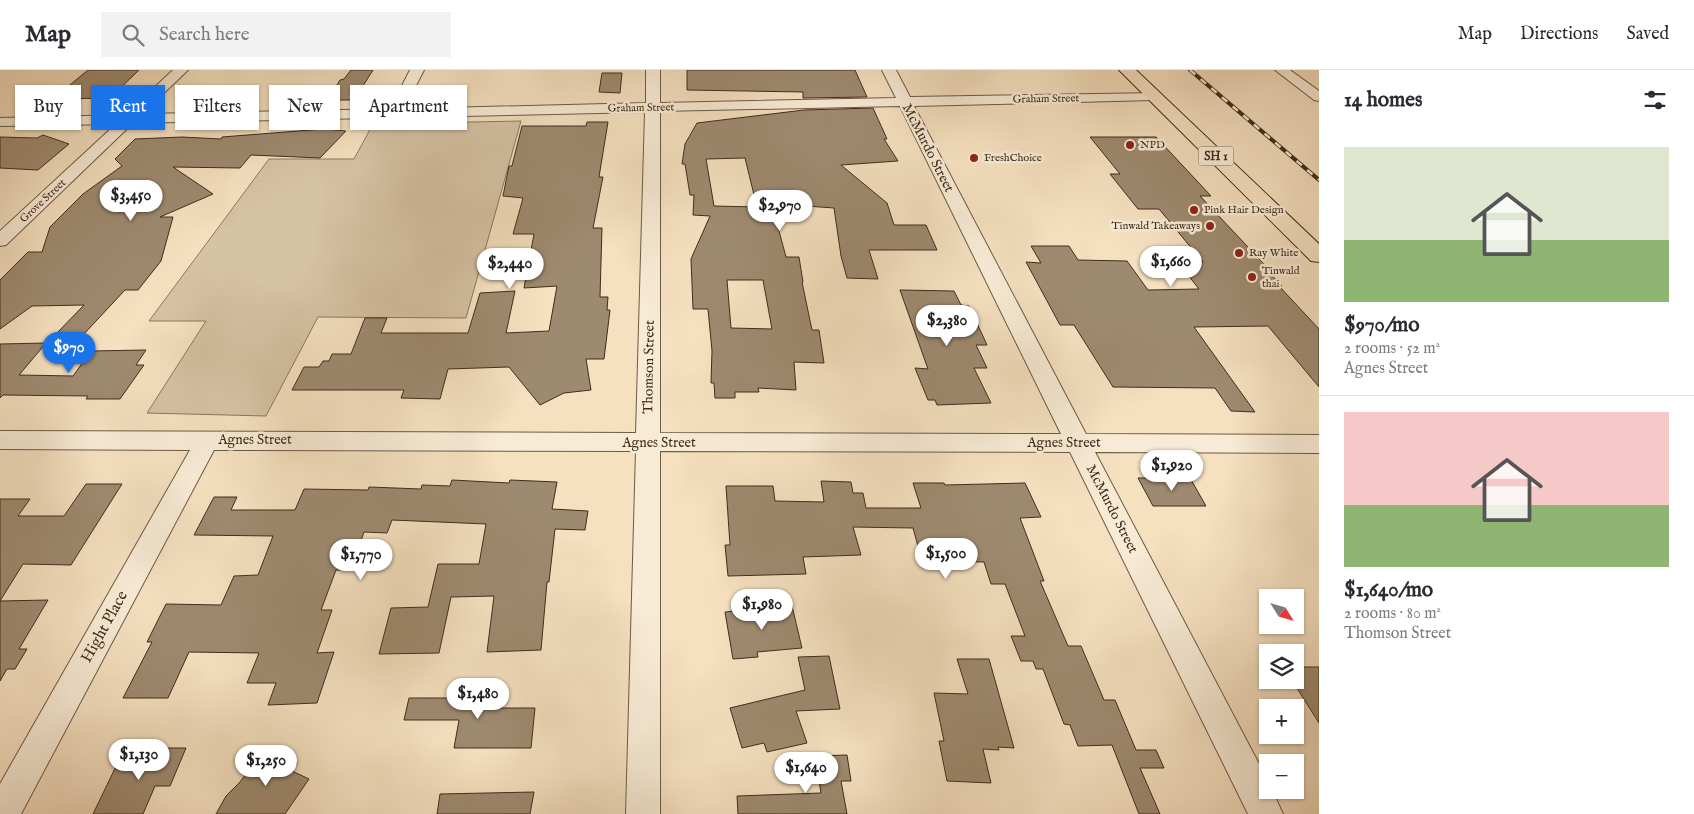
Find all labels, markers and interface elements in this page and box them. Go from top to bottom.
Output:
search box [101,12,451,57]
text: Map [25,19,71,50]
icon: search [119,21,147,49]
text: Search here [159,23,250,47]
text: Map [1458,23,1492,46]
text: Directions [1520,23,1598,46]
text: Saved [1626,23,1669,46]
chip: Buy [15,85,81,130]
chip: Rent [91,85,165,130]
chip: Filters [175,85,259,130]
chip: New [269,85,340,130]
chip: Apartment [350,85,467,130]
icon: filters [1641,86,1669,114]
text: 14 homes [1344,87,1422,114]
street label: Graham Street [1013,91,1080,107]
street label: Graham Street [608,100,675,116]
street label: McMurdo Street [898,101,958,196]
place label: NPD [1140,138,1165,152]
marker: NPD [1124,139,1136,151]
road number: SH 1 [1198,146,1234,165]
place label: FreshChoice [984,151,1042,165]
marker: FreshChoice [968,152,980,164]
street label: Grove Street [17,176,69,226]
icon: home [1462,179,1552,269]
pin: $3,450 [90,180,172,222]
text: $3,450 [111,186,151,206]
pin: $2,970 [739,190,821,232]
text: $2,970 [759,196,801,216]
place label: Pink Hair Design [1204,203,1284,217]
marker: Pink Hair Design [1188,204,1200,216]
place label: Tinwald Takeaways [1112,219,1200,233]
marker: Tinwald Takeaways [1204,220,1216,232]
pin: $1,660 [1130,246,1212,288]
place label: Ray White [1249,246,1298,260]
marker: Ray White [1233,247,1245,259]
pin: $2,440 [469,248,551,290]
text: $1,660 [1151,252,1191,272]
text: $2,440 [488,254,532,274]
place label: Tinwald thai [1262,264,1300,291]
marker: Tinwald thai [1246,271,1258,283]
pin: $2,380 [906,304,988,347]
text: $2,380 [927,311,967,331]
text: $970/mo [1344,312,1420,339]
street label: Thomson Street [639,320,659,414]
pin: $970 [39,332,99,374]
text: $970 [53,338,85,358]
text: 2 rooms · 52 m² [1344,339,1440,359]
text: Agnes Street [1344,359,1428,379]
street label: Agnes Street [217,431,292,449]
street label: Agnes Street [621,434,696,452]
street label: Agnes Street [1026,434,1101,452]
icon: home [1462,445,1552,535]
pin: $1,920 [1131,450,1213,492]
text: $1,920 [1151,456,1193,476]
street label: McMurdo Street [1082,462,1142,557]
pin: $1,770 [320,538,402,581]
pin: $1,500 [905,538,987,580]
text: $1,500 [926,544,966,564]
text: $1,770 [340,545,382,565]
text: $1,640/mo [1344,577,1433,604]
street label: Hight Place [77,588,133,666]
pin: $1,980 [721,588,803,631]
north arrow [1259,589,1304,634]
map controls [1259,589,1304,799]
text: $1,980 [742,595,782,615]
text: 2 rooms · 80 m² [1344,604,1441,624]
text: Thomson Street [1344,624,1451,644]
button: layers [1259,644,1304,689]
pin: $1,480 [437,678,519,720]
text: $1,480 [457,684,499,704]
button: + [1259,699,1304,744]
pin: $1,130 [98,738,180,781]
pin: $1,250 [225,744,307,787]
text: $1,130 [120,745,158,765]
text: $1,250 [246,751,286,771]
pin: $1,640 [765,752,847,794]
button: − [1259,754,1304,799]
text: $1,640 [785,758,827,778]

